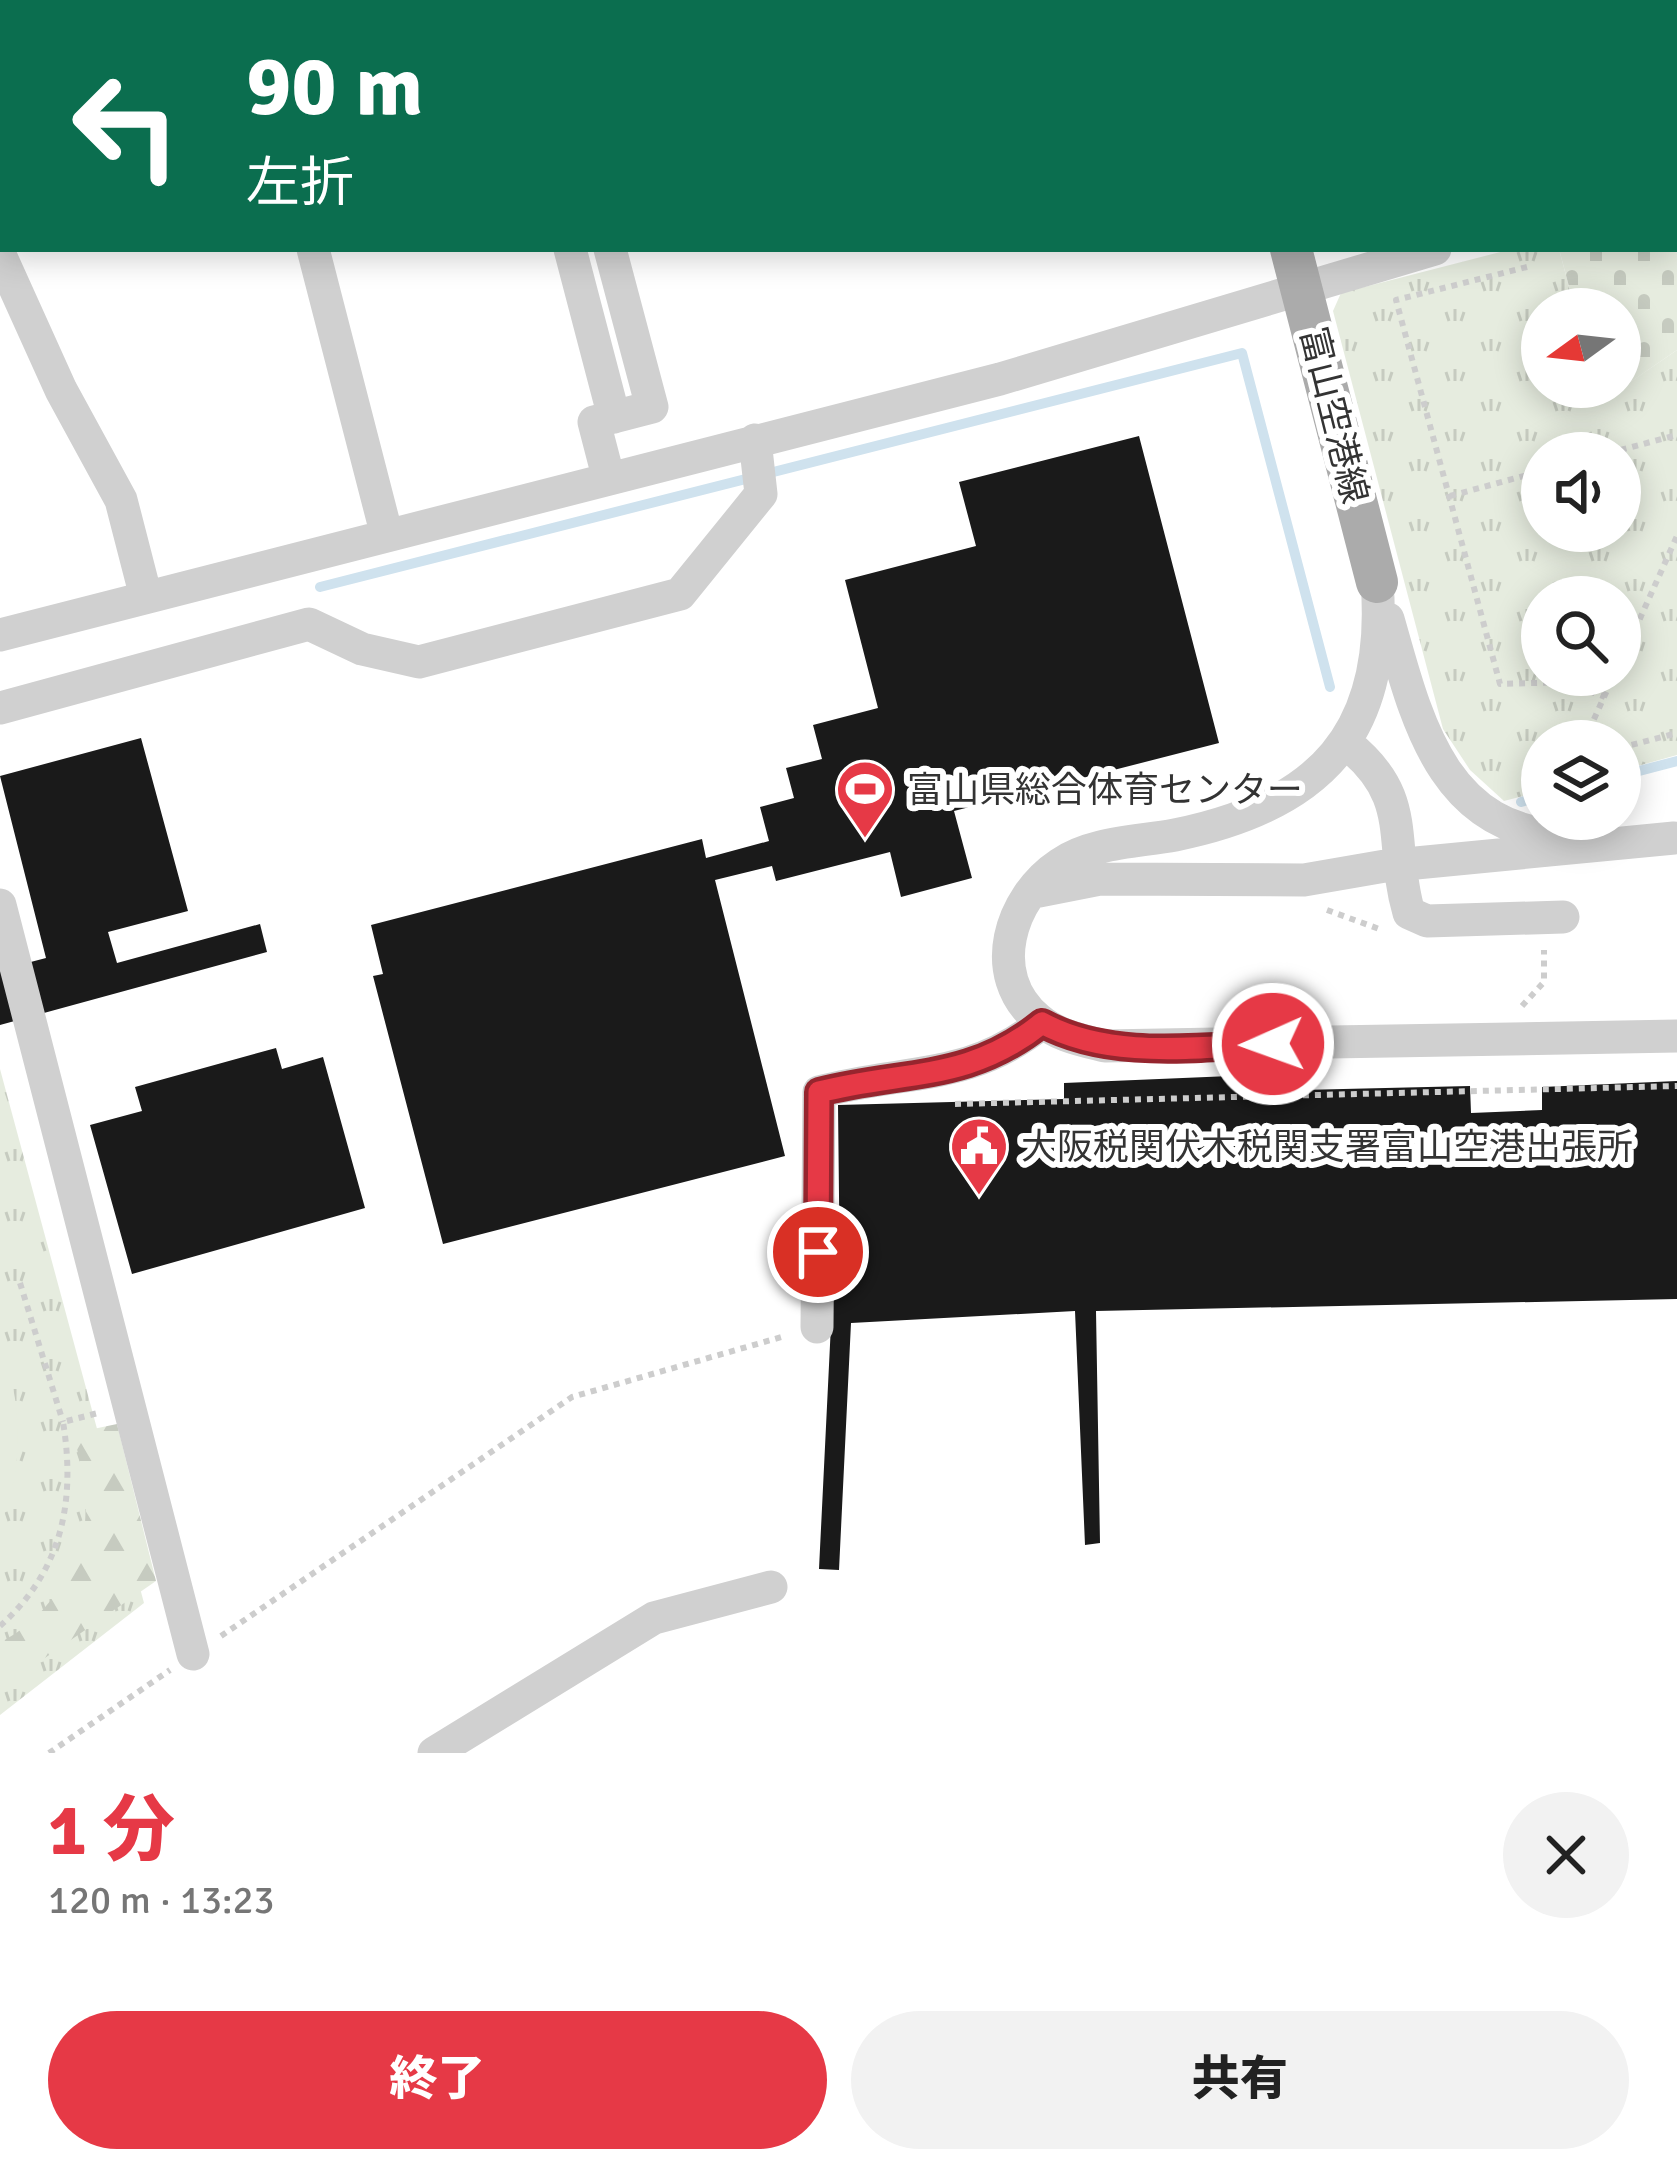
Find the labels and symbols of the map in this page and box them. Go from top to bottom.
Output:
north arrow [1521,288,1641,408]
street label: 富山空港線 [1290,323,1377,508]
sports icon: 富山県総合体育センター [834,758,896,840]
place label: 富山県総合体育センター [907,768,1303,813]
position arrow [1210,981,1336,1107]
public building icon: 大阪税関伏木税関支署富山空港出張所 [948,1115,1010,1197]
place label: 大阪税関伏木税関支署富山空港出張所 [1021,1125,1633,1170]
pin [767,1201,869,1303]

